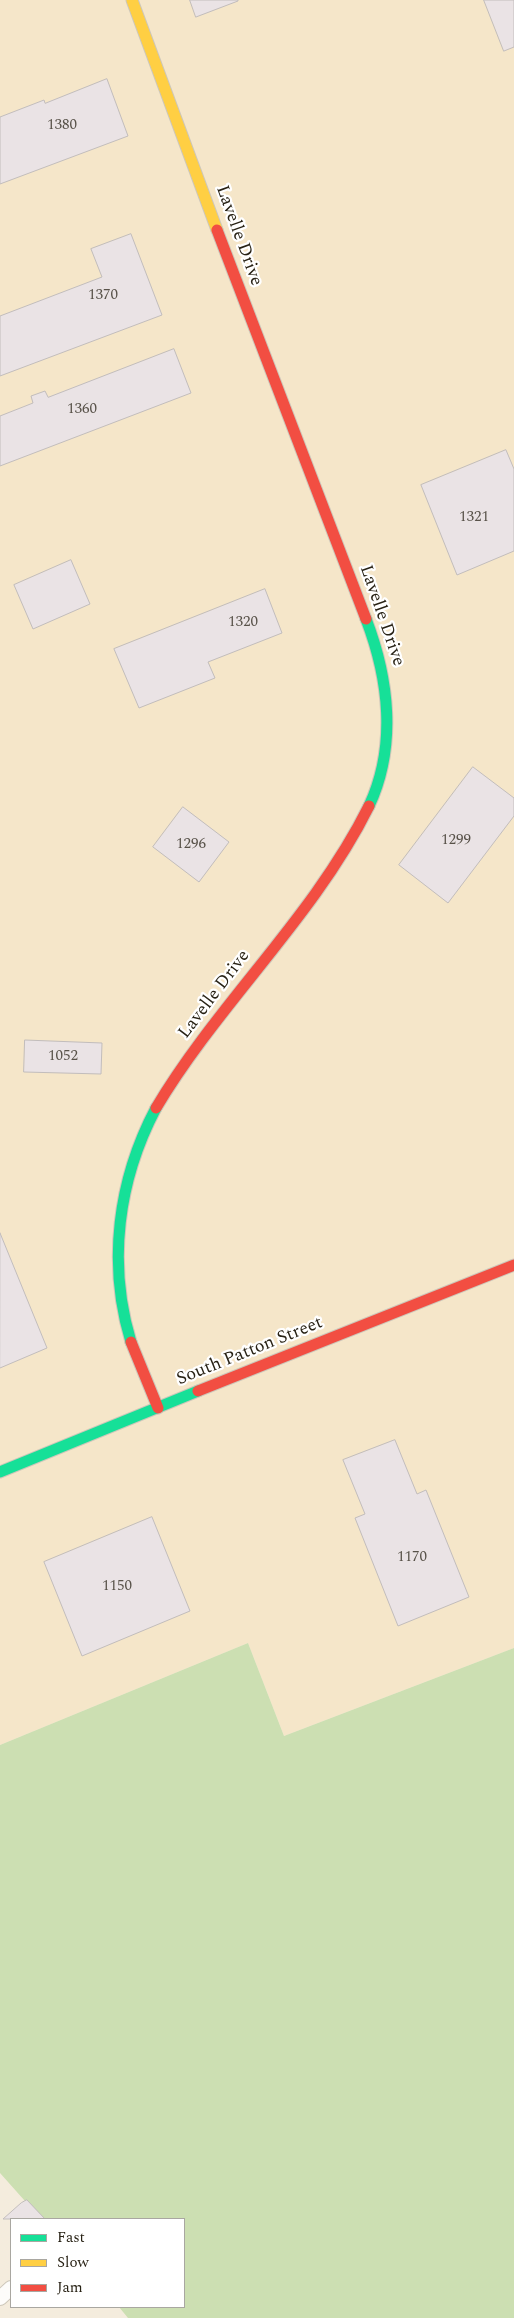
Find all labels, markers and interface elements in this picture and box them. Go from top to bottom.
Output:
house number: 1380 [47,117,77,135]
street label: Lavelle Drive [210,183,266,289]
house number: 1370 [88,287,118,305]
house number: 1360 [67,401,97,419]
house number: 1321 [459,509,489,527]
street label: Lavelle Drive [354,563,408,669]
house number: 1320 [228,614,258,632]
house number: 1299 [441,832,471,850]
house number: 1296 [176,836,206,854]
street label: Lavelle Drive [175,946,255,1044]
house number: 1052 [48,1048,78,1066]
street label: South Patton Street [174,1313,326,1391]
house number: 1170 [397,1549,427,1567]
house number: 1150 [102,1578,132,1596]
legend [10,2218,185,2308]
text: Fast [57,2226,85,2249]
text: Slow [57,2251,89,2274]
text: Jam [57,2276,83,2299]

